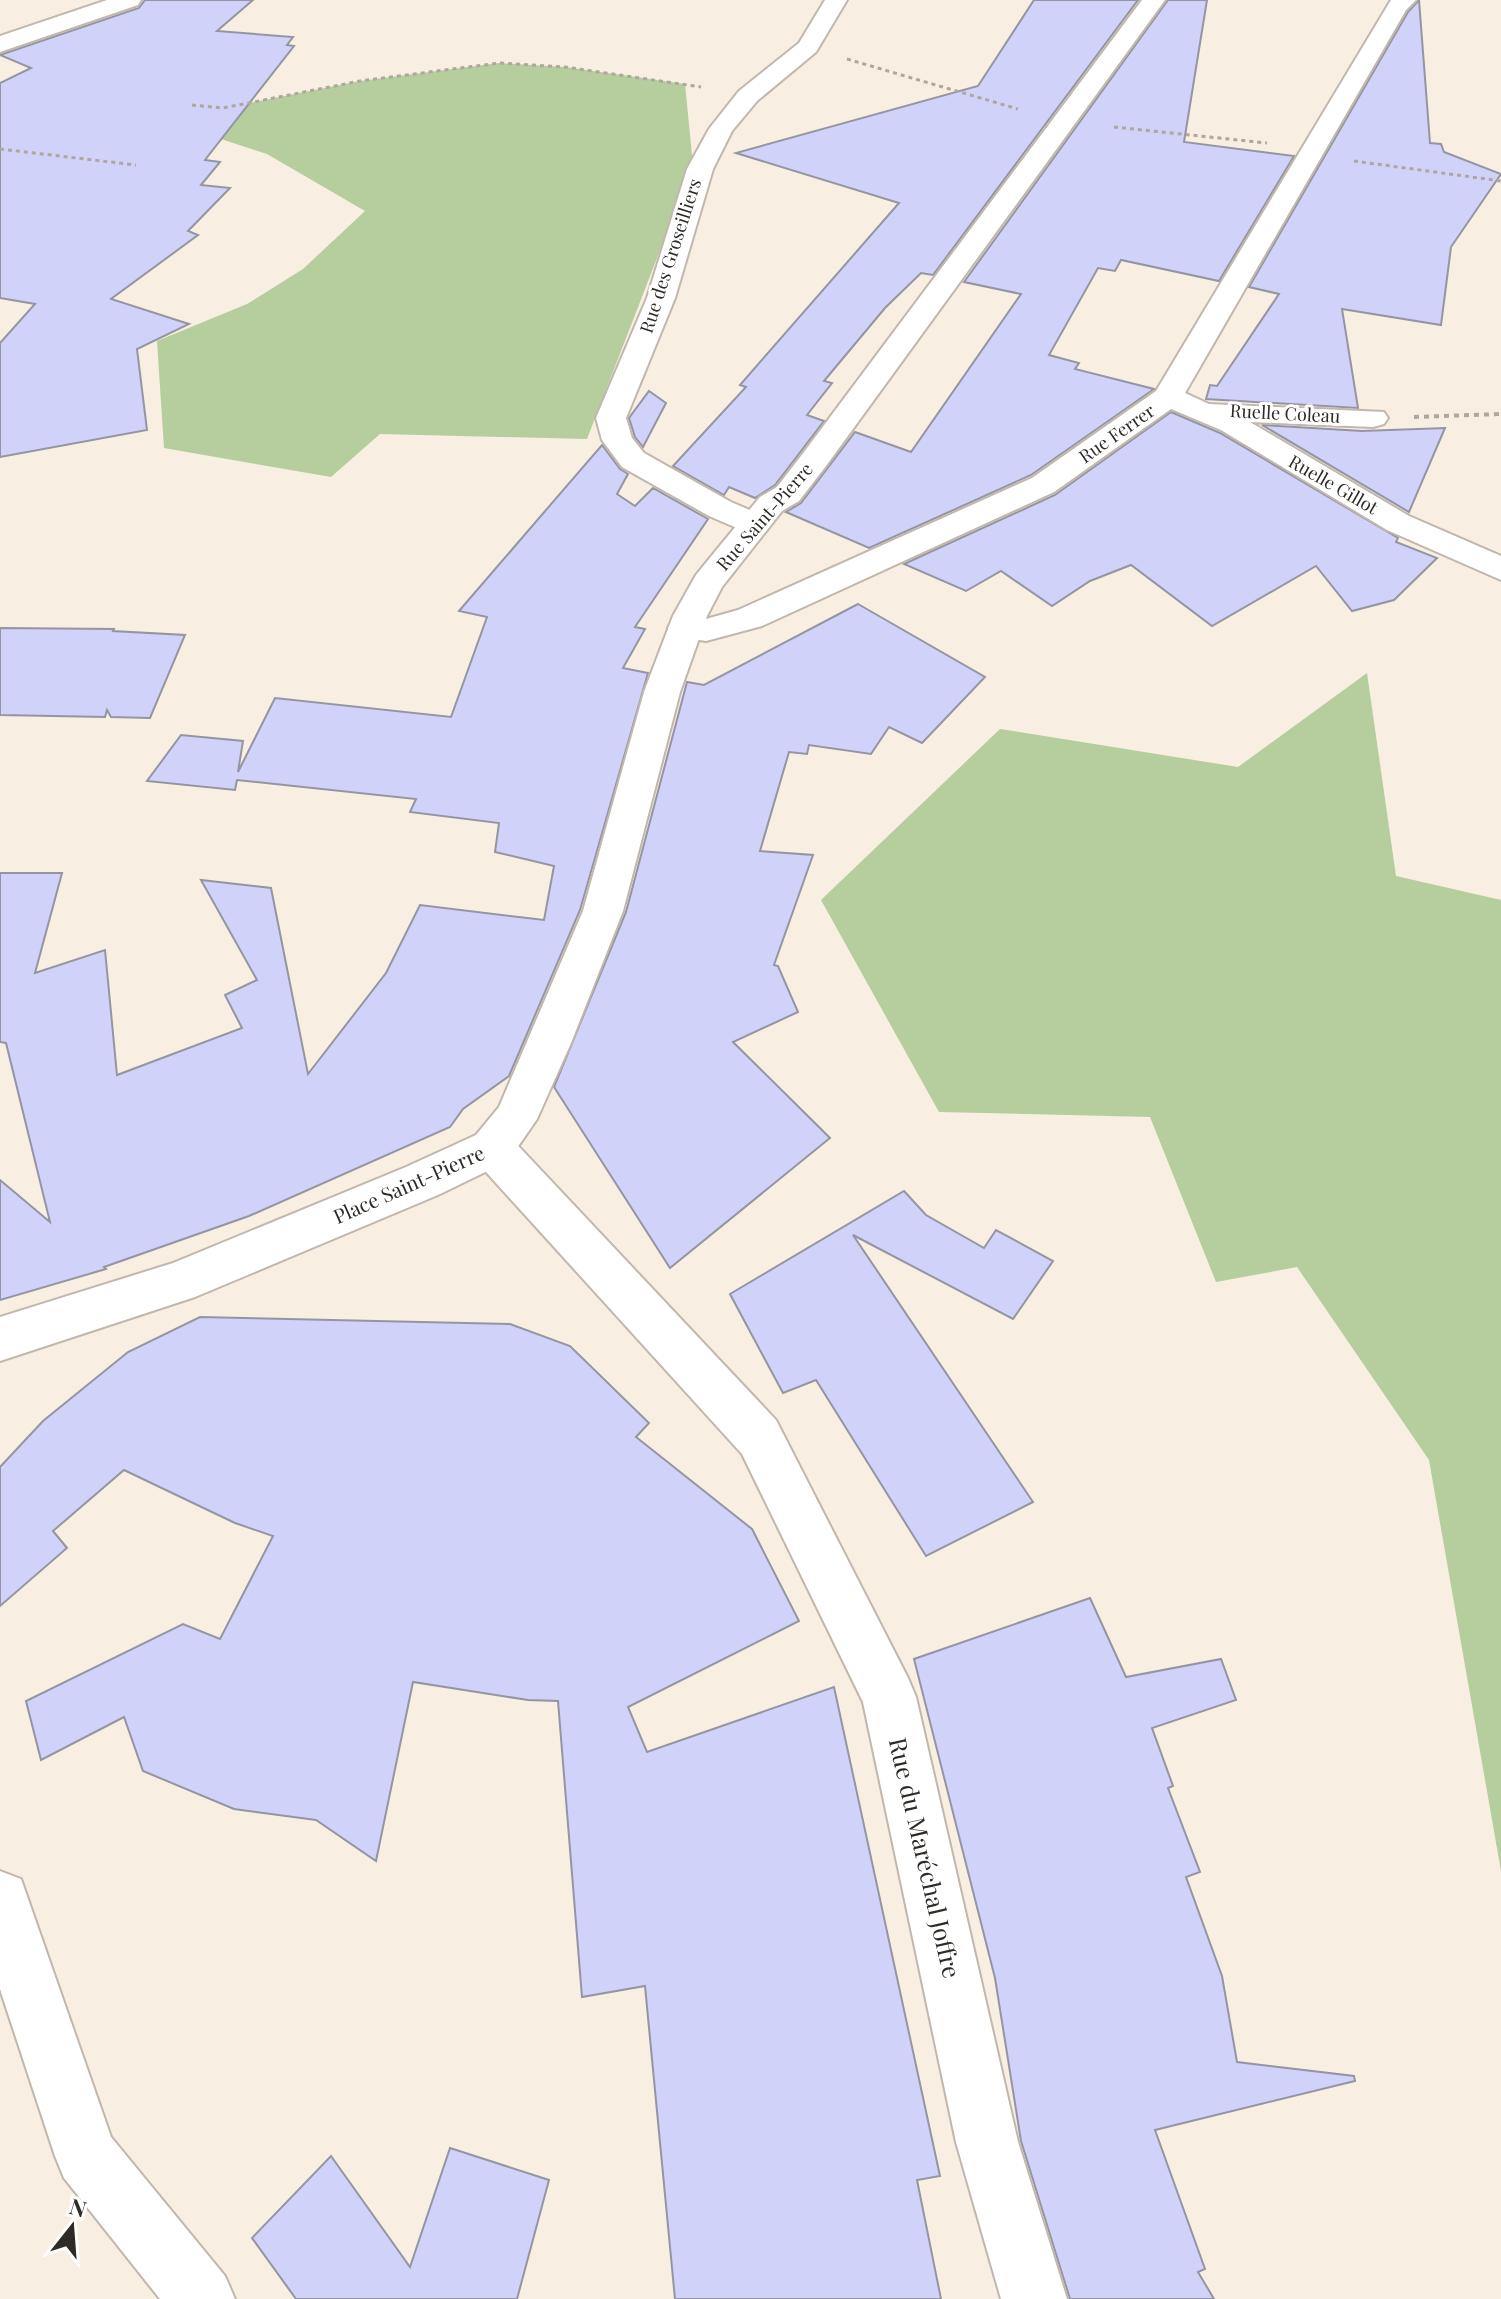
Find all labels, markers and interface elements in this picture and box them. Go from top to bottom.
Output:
street label: Rue des Groseilliers [634,175,706,336]
street label: Rue Ferrer [1074,398,1159,468]
street label: Ruelle Coleau [1229,398,1341,428]
street label: Ruelle Gillot [1285,449,1383,520]
street label: Rue Saint-Pierre [711,457,818,575]
street label: Place Saint-Pierre [329,1138,488,1229]
street label: Rue du Maréchal Joffre [883,1734,969,1981]
north arrow [32,2187,112,2267]
text: N [66,2190,90,2224]

